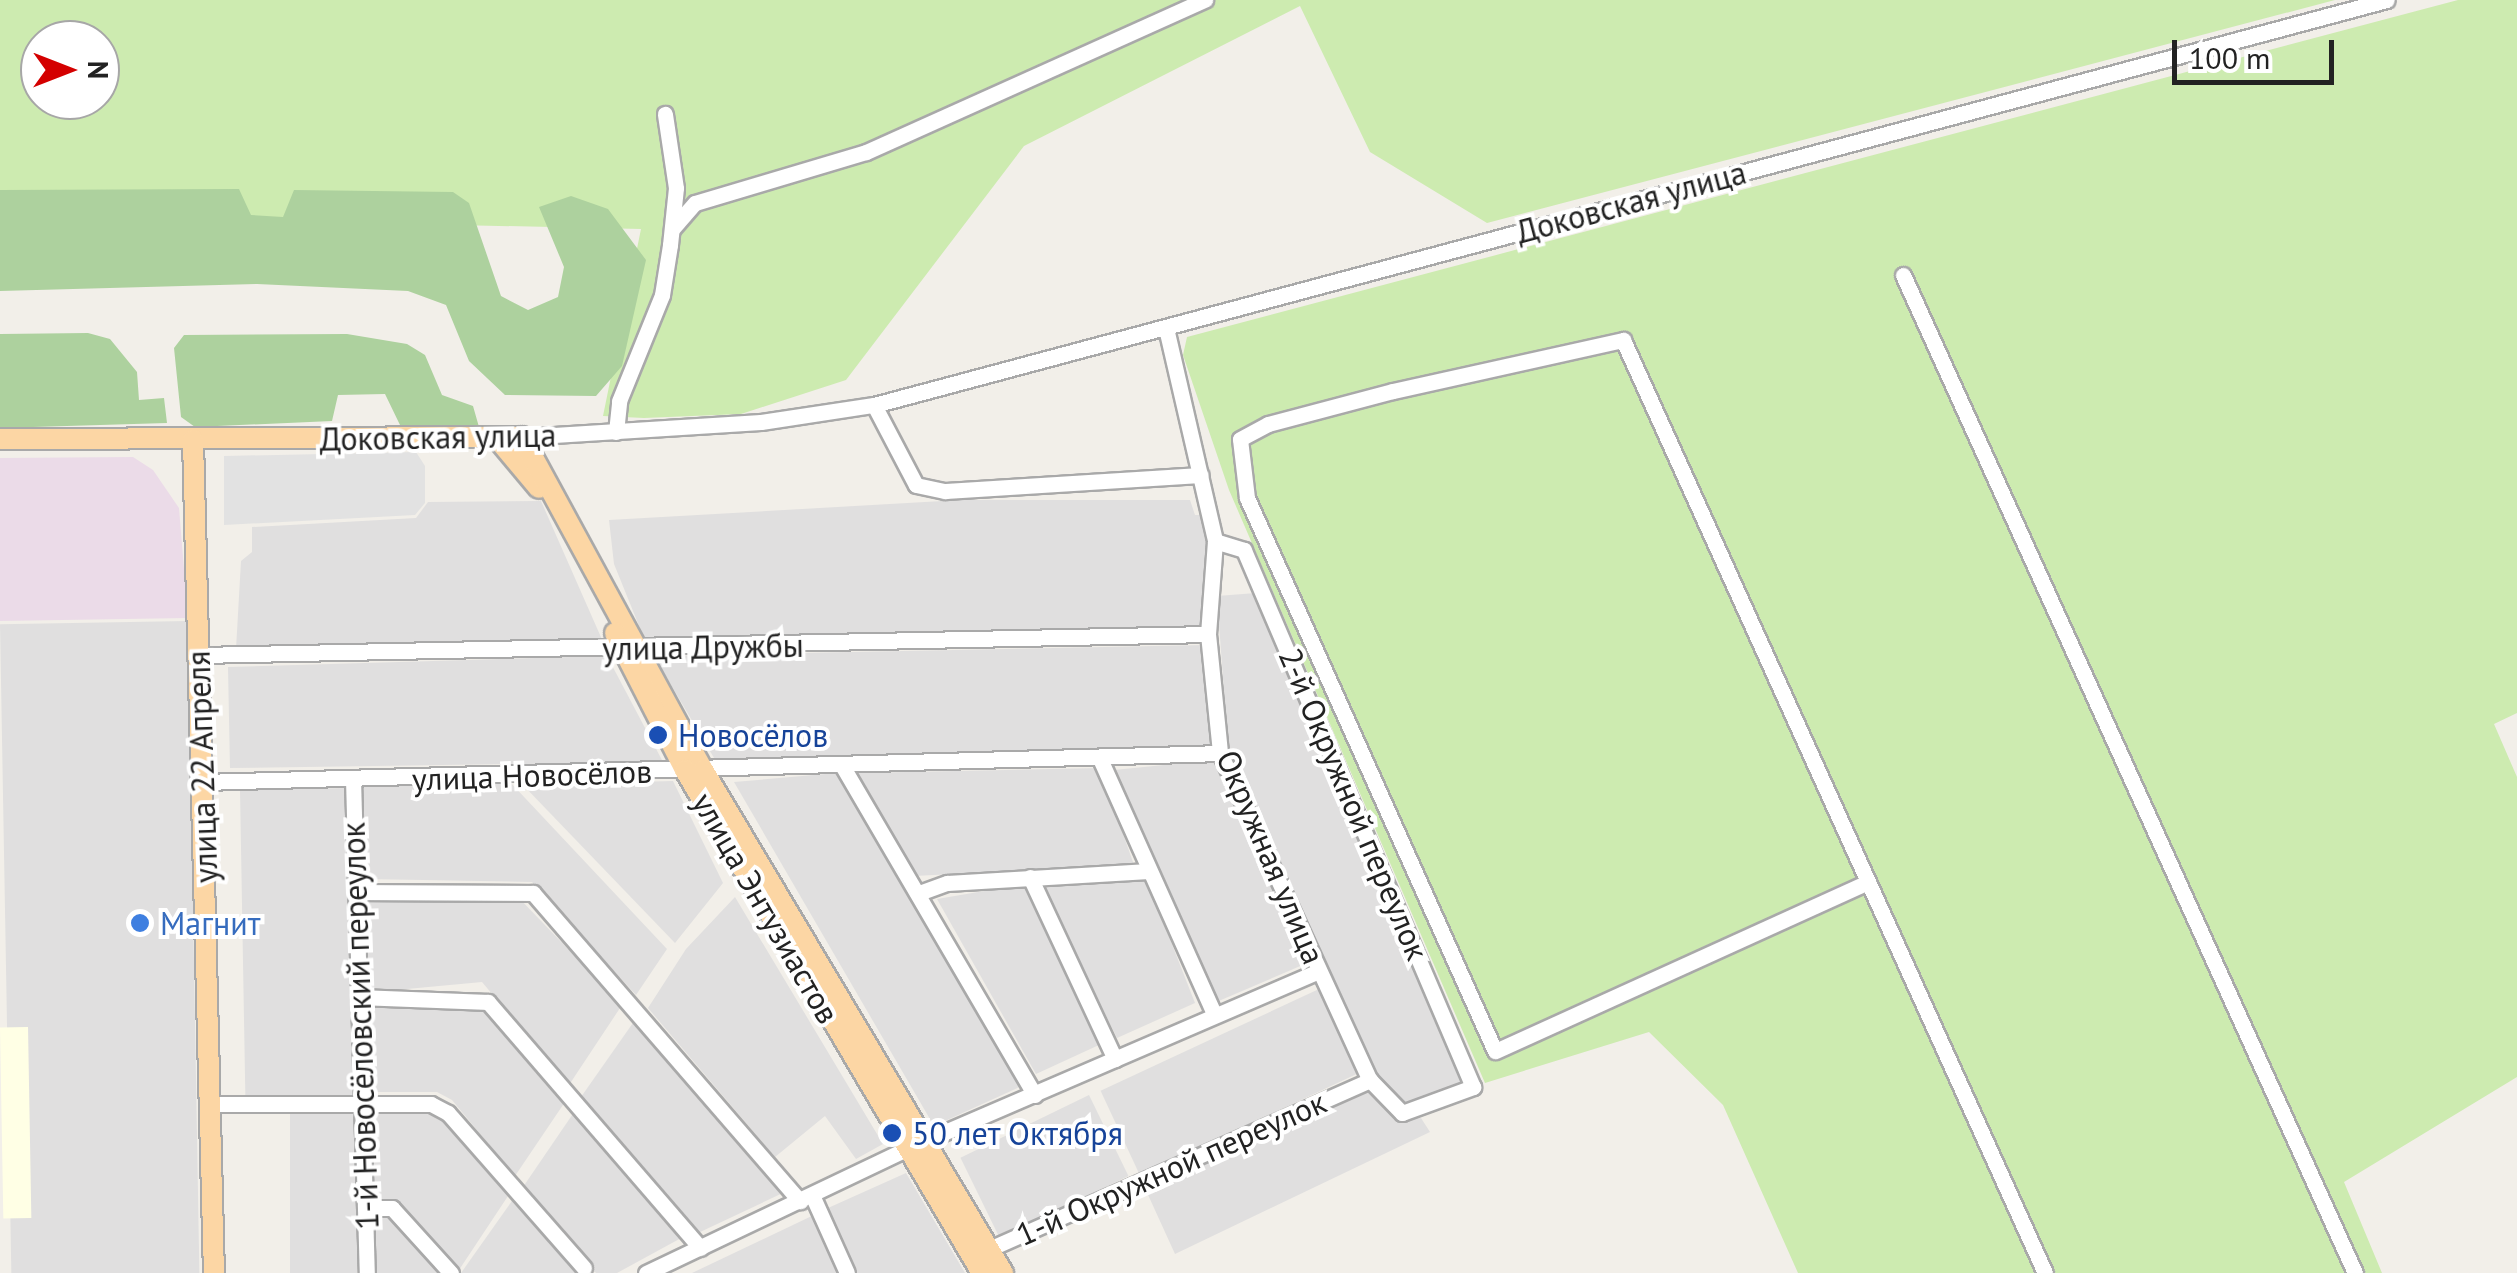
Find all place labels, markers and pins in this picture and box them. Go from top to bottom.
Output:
place label: Новосёлов [678,716,828,754]
marker: Новосёлов [647,724,669,746]
place label: Магнит [160,904,260,942]
marker: Магнит [129,912,151,934]
place label: 50 лет Октября [912,1114,1124,1152]
marker: 50 лет Октября [881,1122,903,1144]

